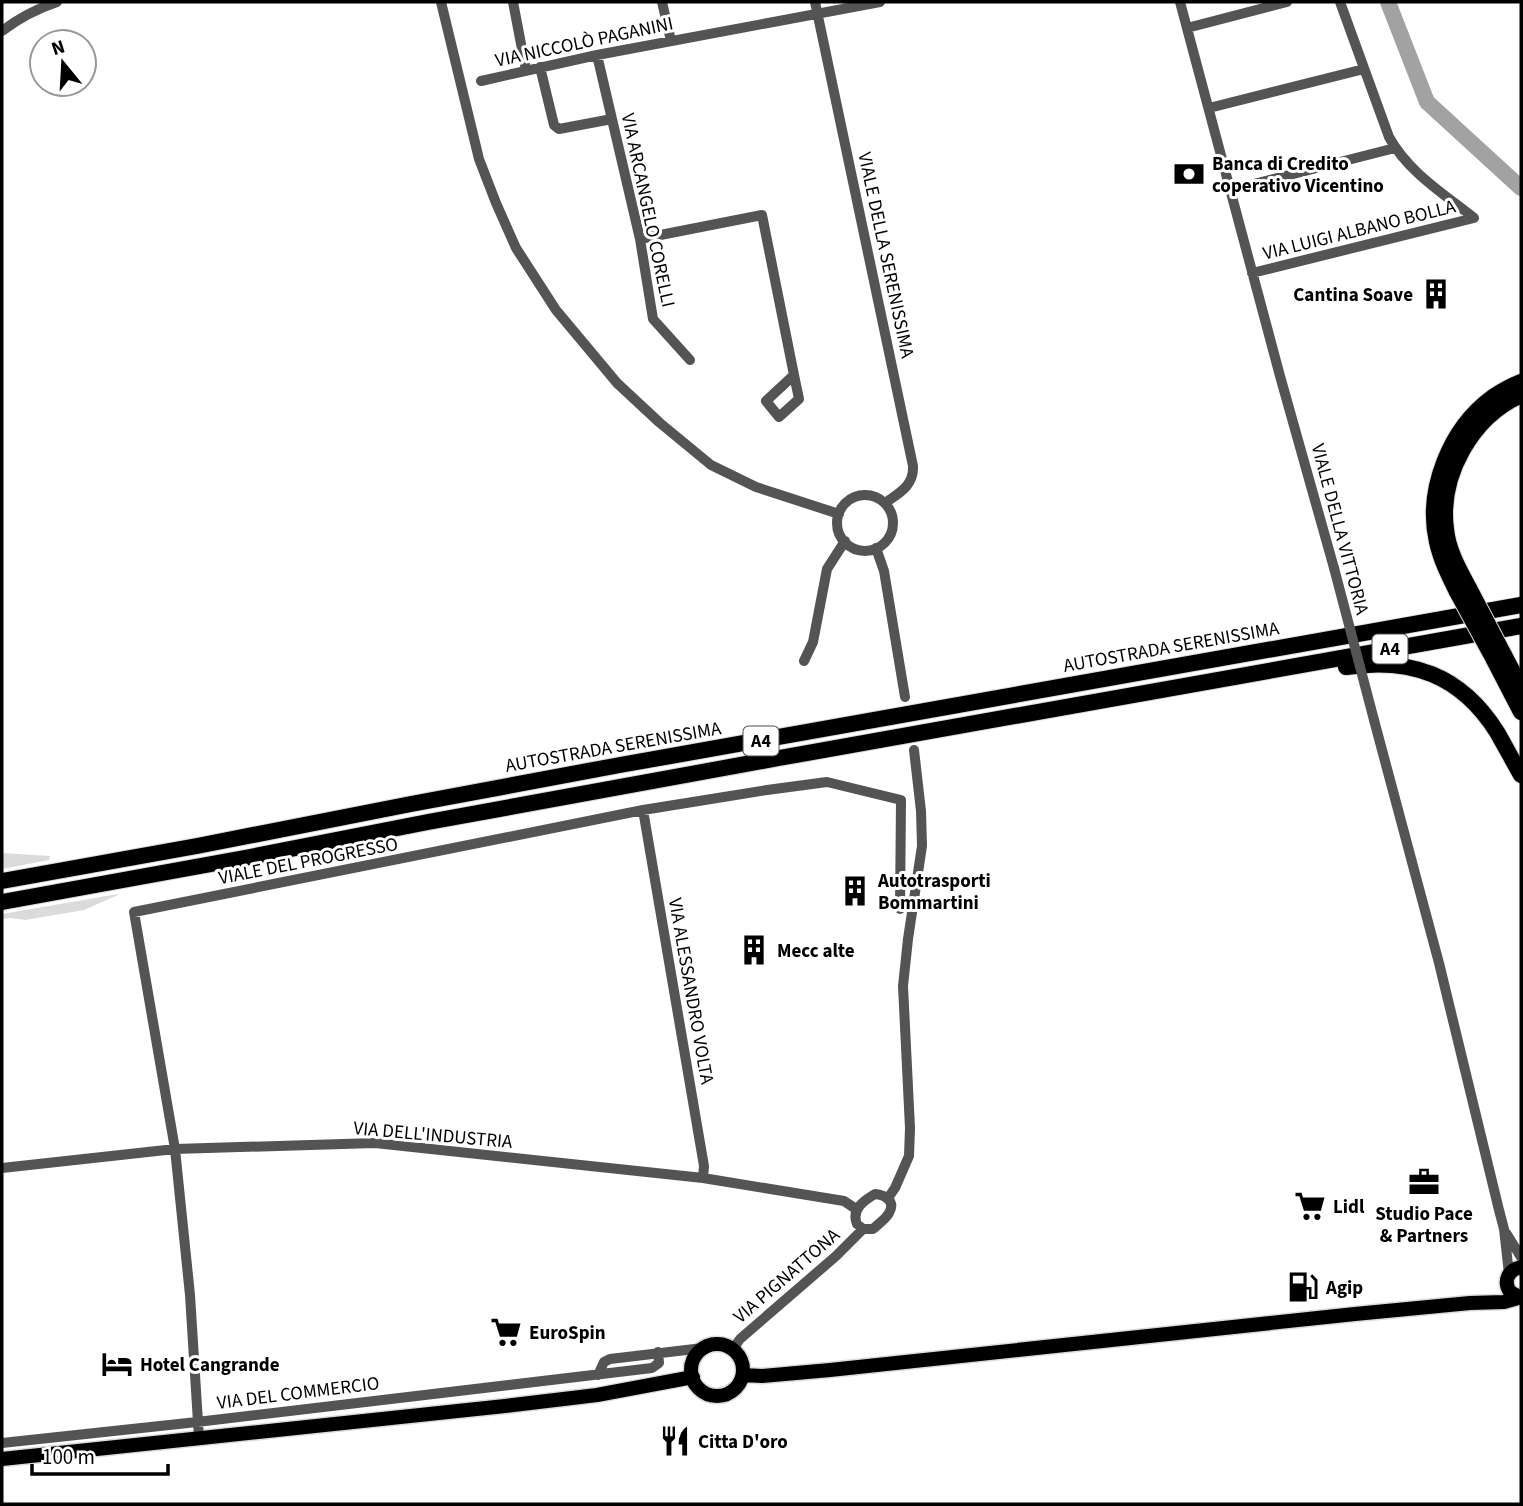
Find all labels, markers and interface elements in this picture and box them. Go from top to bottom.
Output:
street label: VIA NICCOLÒ PAGANINI [493,10,676,75]
north arrow [28,28,98,98]
text: N [48,33,68,63]
street label: VIA ARCANGELO CORELLI [614,111,681,310]
street label: VIALE DELLA SERENISSIMA [851,150,921,361]
place label: Banca di Credito coperativo Vicentino [1212,151,1384,200]
bank icon: Banca di Credito coperativo Vicentino [1172,157,1206,191]
street label: VIA LUIGI ALBANO BOLLA [1260,193,1459,267]
building icon: Cantina Soave [1419,277,1453,311]
place label: Cantina Soave [1293,282,1413,309]
street label: VIALE DELLA VITTORIA [1304,441,1376,619]
street label: AUTOSTRADA SERENISSIMA [1061,615,1282,680]
road number: A4 [1372,634,1408,664]
street label: AUTOSTRADA SERENISSIMA [503,715,724,780]
road number: A4 [744,726,778,756]
street label: VIALE DEL PROGRESSO [216,831,400,892]
place label: Autotrasporti Bommartini [877,868,991,917]
building icon: Autotrasporti Bommartini [838,874,872,908]
street label: VIA ALESSANDRO VOLTA [661,896,720,1087]
building icon: Mecc alte [737,933,771,967]
place label: Mecc alte [777,938,855,965]
street label: VIA DELL'INDUSTRIA [352,1115,514,1156]
office icon: Studio Pace & Partners [1407,1165,1441,1199]
supermarket icon: Lidl [1293,1189,1327,1223]
place label: Lidl [1333,1194,1365,1221]
place label: Studio Pace & Partners [1375,1201,1473,1250]
street label: VIA PIGNATTONA [728,1222,847,1330]
fuel station icon: Agip [1286,1270,1320,1304]
place label: Agip [1325,1275,1363,1302]
supermarket icon: EuroSpin [489,1315,523,1349]
place label: EuroSpin [529,1320,606,1347]
hotel icon: Hotel Cangrande [100,1347,134,1381]
place label: Hotel Cangrande [140,1352,280,1379]
street label: VIA DEL COMMERCIO [215,1370,381,1417]
restaurant icon: Citta D'oro [658,1424,692,1458]
place label: Citta D'oro [698,1429,788,1456]
scale bar [32,1432,168,1476]
text: 100 m [42,1442,95,1472]

